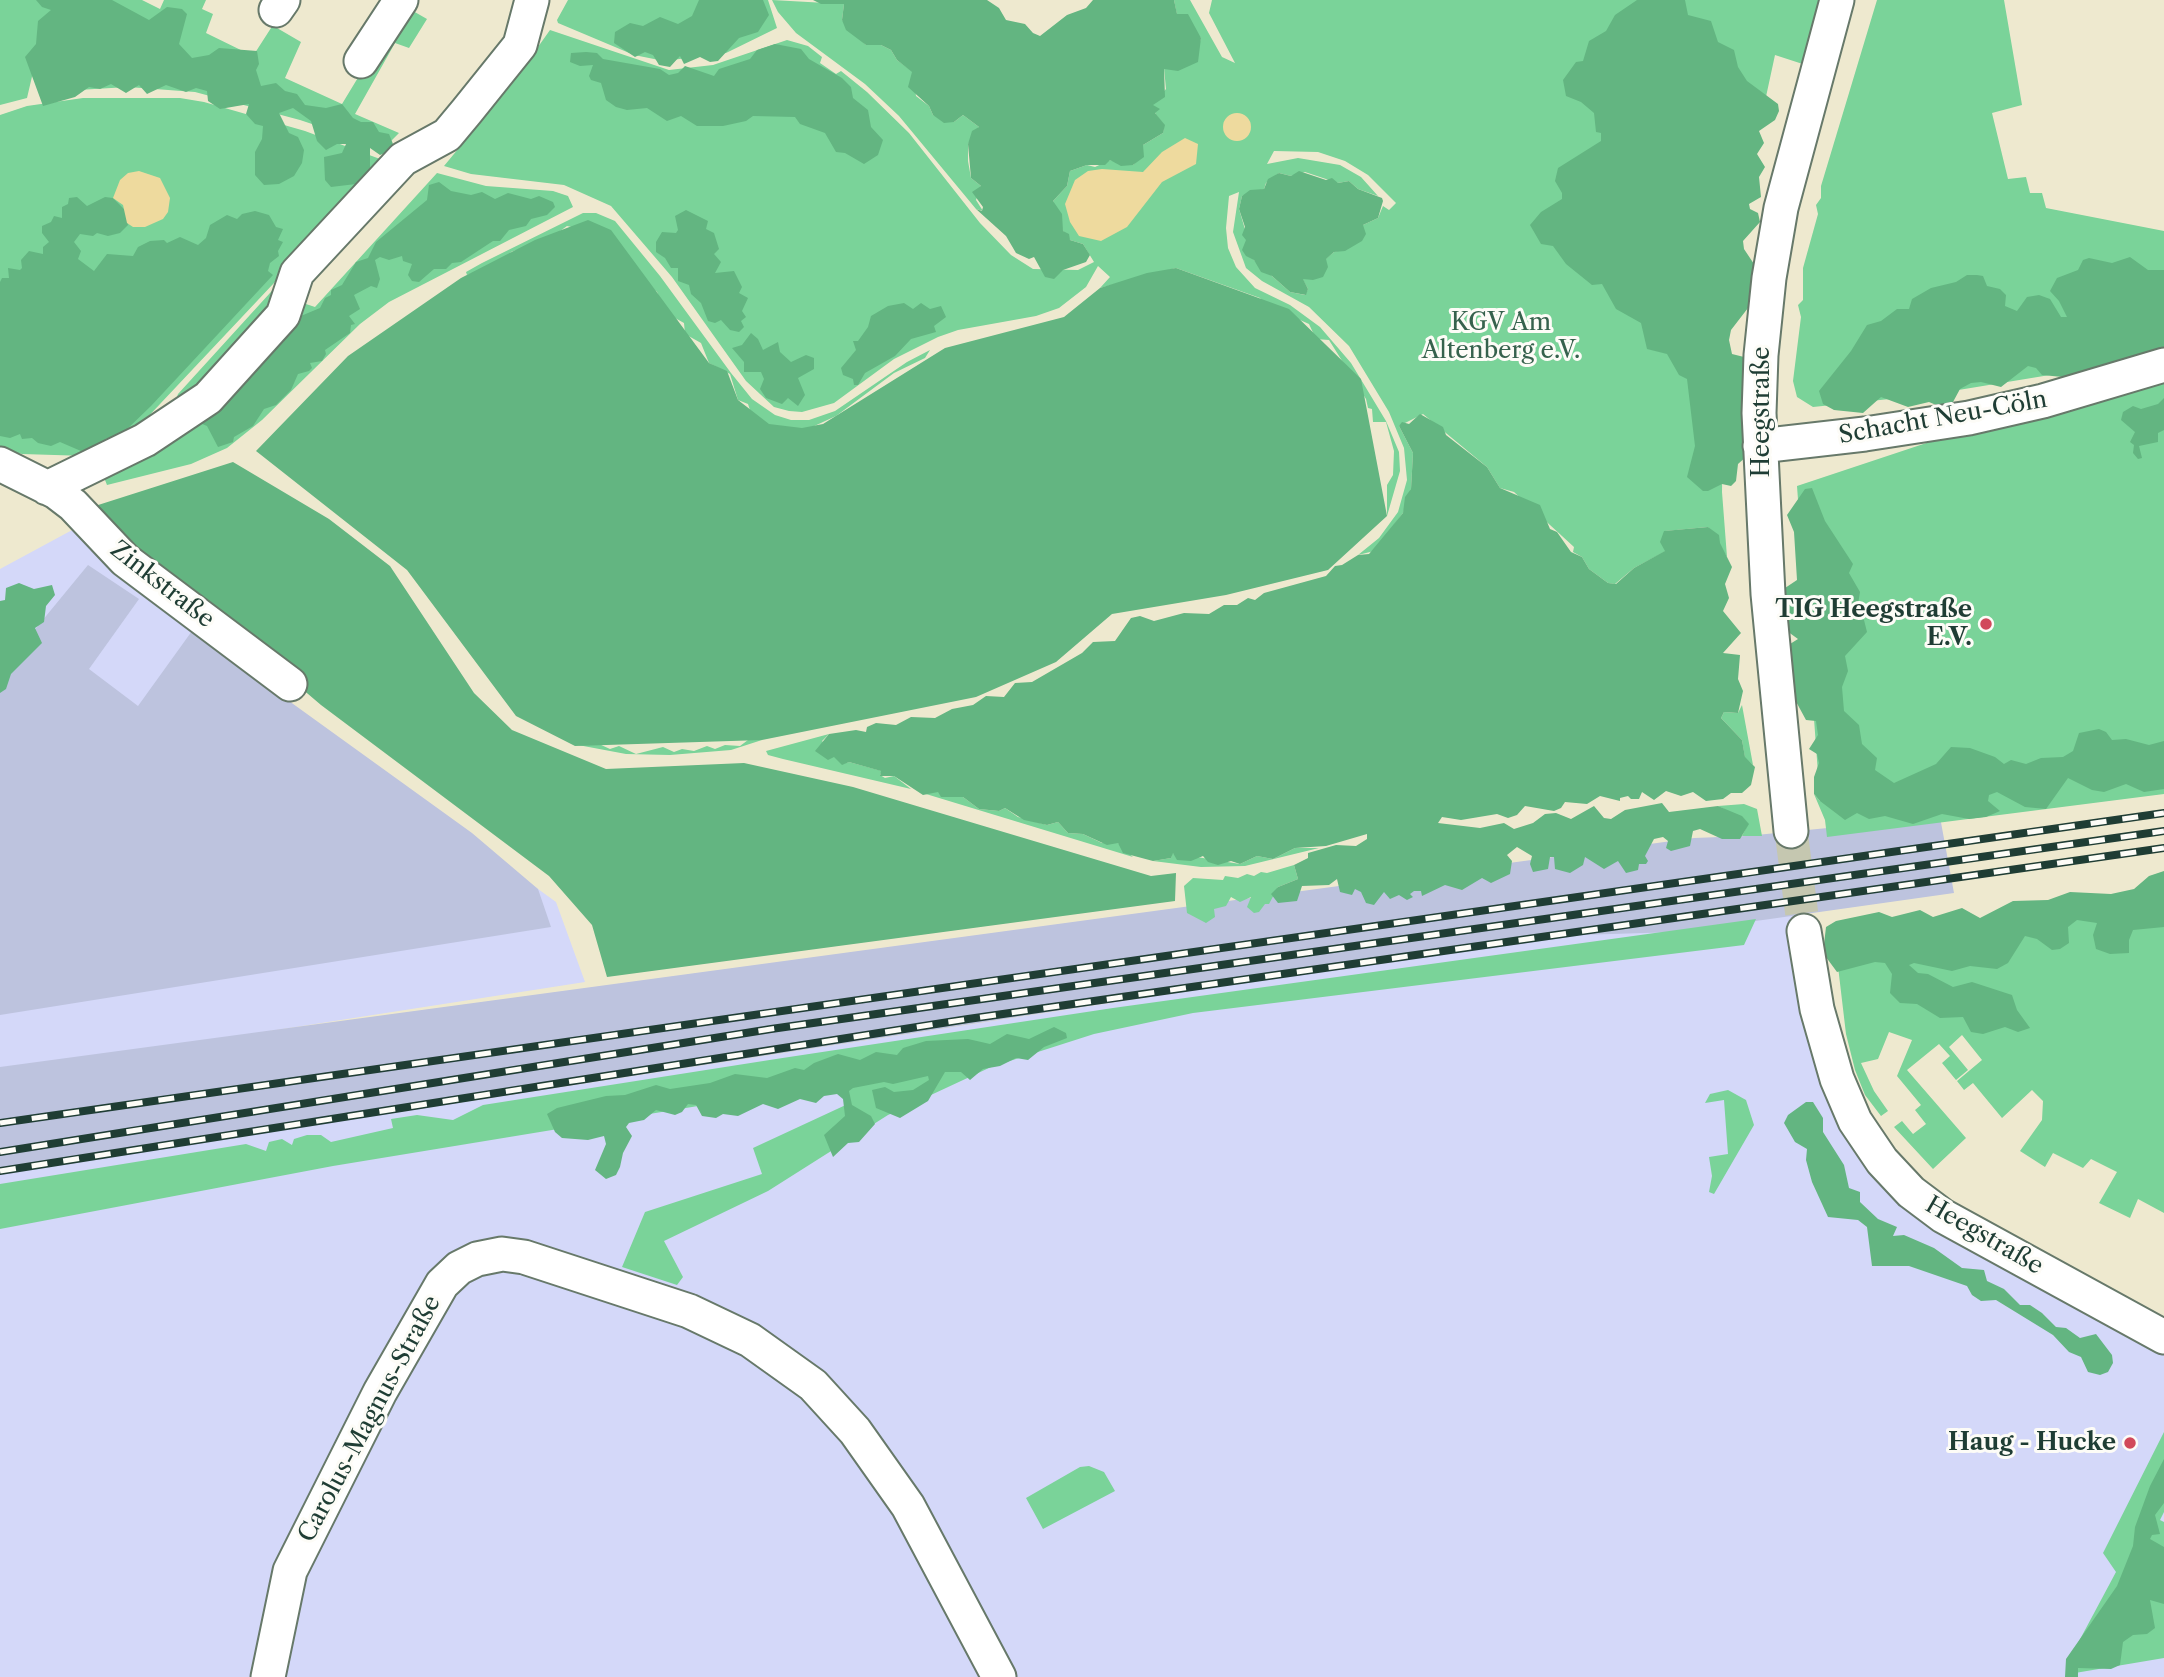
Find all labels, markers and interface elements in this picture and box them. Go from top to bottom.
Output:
park label: KGV Am Altenberg e.V. [1422,309,1580,365]
street label: Heegstraße [1748,346,1776,478]
street label: Schacht Neu-Cöln [1837,386,2049,450]
street label: Zinkstraße [104,535,220,635]
place label: TIG Heegstraße E.V. [1775,596,1972,652]
marker: TIG Heegstraße E.V. [1978,616,1994,632]
street label: Heegstraße [1920,1191,2048,1281]
street label: Carolus-Magnus-Straße [293,1291,447,1547]
place label: Haug - Hucke [1948,1429,2116,1457]
marker: Haug - Hucke [2122,1435,2138,1451]

